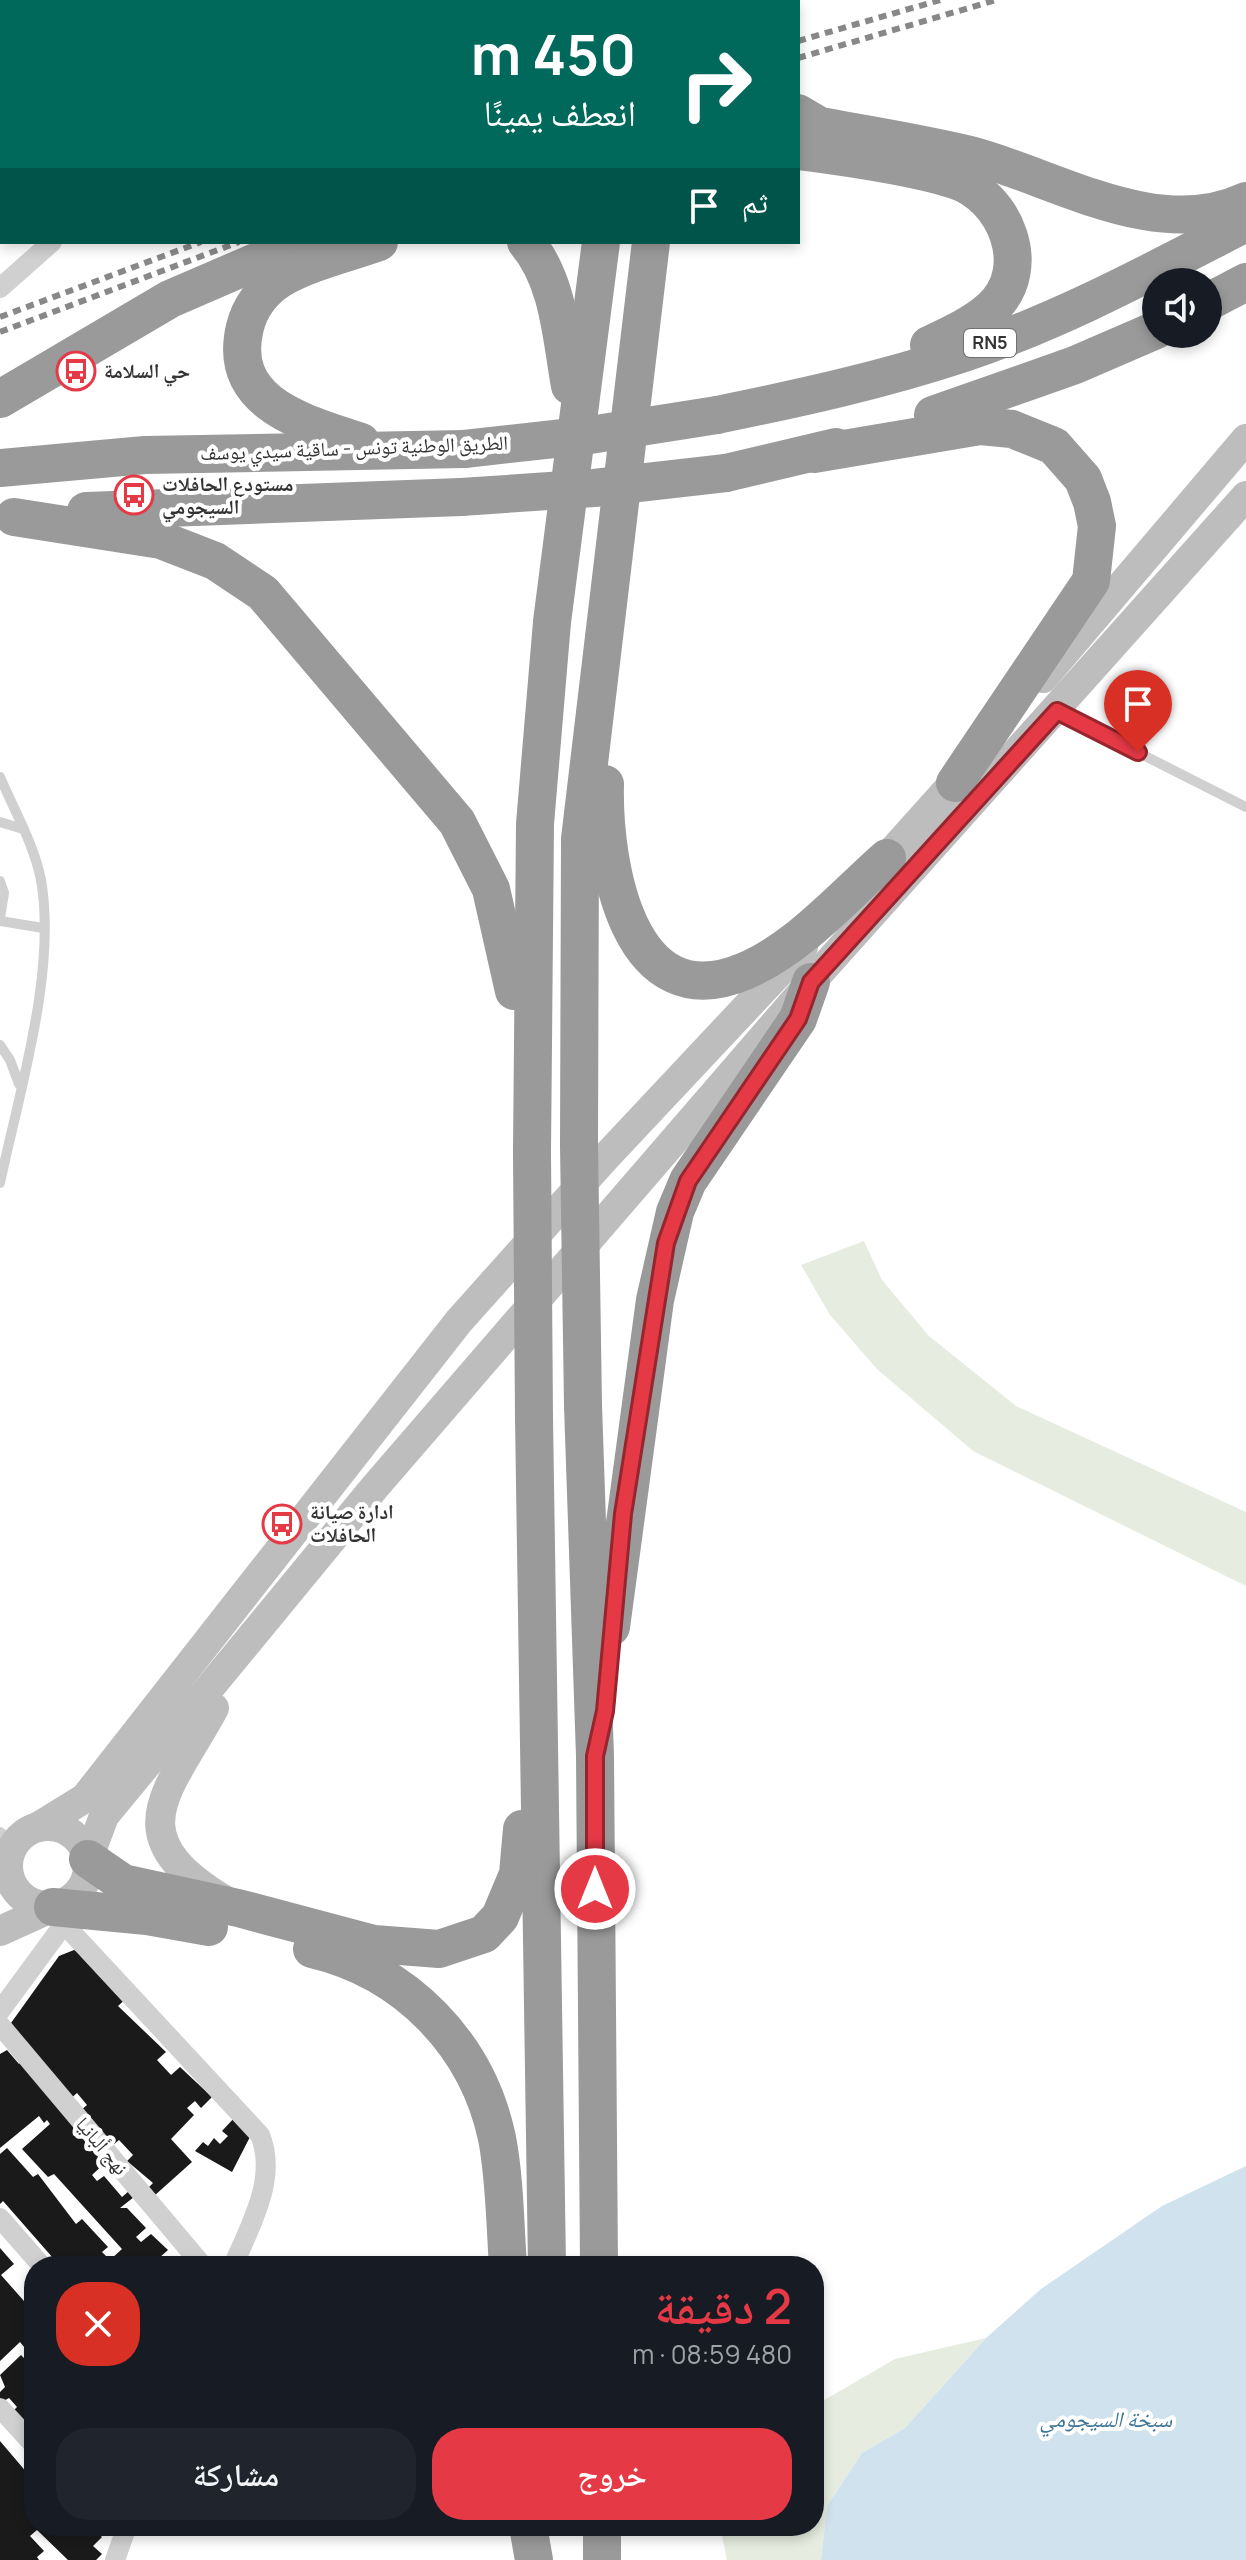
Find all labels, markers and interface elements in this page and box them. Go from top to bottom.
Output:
text: 450 m [471,15,636,92]
icon: right [664,32,768,136]
text: انعطف يمينًا [484,88,636,137]
text: ثم [742,181,768,222]
icon: arrive [682,184,726,228]
map controls [1142,268,1222,348]
button: sound [1142,268,1222,348]
road number: RN5 [964,329,1016,357]
bus stop icon: حي السلامة [55,350,97,392]
place label: حي السلامة [104,357,190,387]
street label: الطريق الوطنية تونس - ساقية سيدي يوسف [199,429,509,469]
place label: مستودع الحافلات السيجومي [162,470,293,523]
bus stop icon: مستودع الحافلات السيجومي [113,474,155,516]
pin [1104,670,1172,752]
icon: arrive [1116,682,1160,726]
place label: ادارة صيانة الحافلات [310,1498,394,1548]
bus stop icon: ادارة صيانة الحافلات [261,1503,303,1545]
position arrow [553,1847,637,1931]
street label: نهج ألبانيا [70,2111,135,2180]
text: 2 دقيقة [654,2273,792,2338]
button: close [56,2282,140,2366]
text: 480 m · 08:59 [632,2336,792,2372]
water label: سبخة السيجومي [1040,2404,1173,2437]
button: مشاركة [56,2428,416,2520]
button: خروج [432,2428,792,2520]

